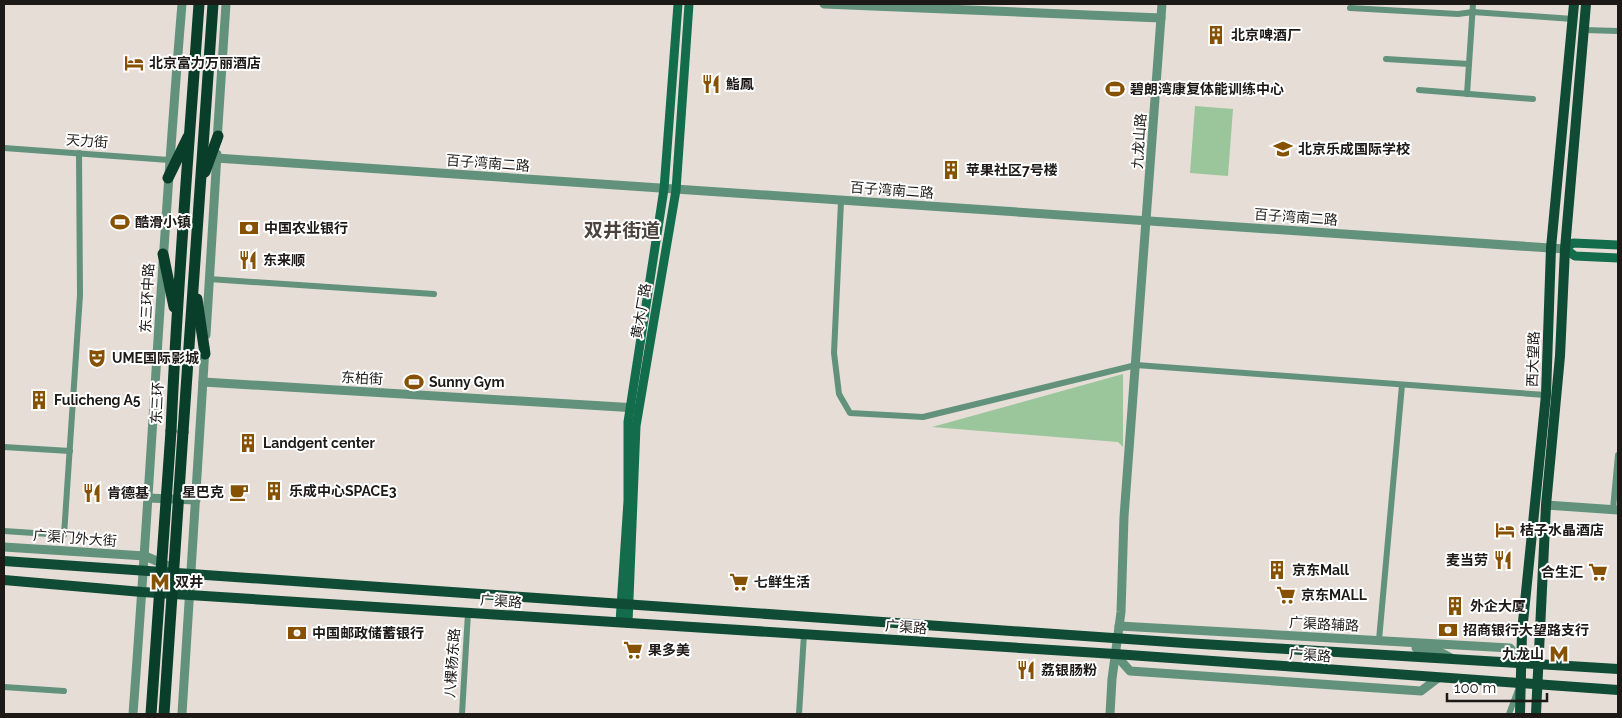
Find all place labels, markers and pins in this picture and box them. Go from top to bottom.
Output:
building icon: 北京啤酒厂 [1205,24,1227,46]
place label: 北京啤酒厂 [1231,27,1301,43]
hotel icon: 北京富力万丽酒店 [123,52,145,74]
place label: 北京富力万丽酒店 [149,55,261,71]
restaurant icon: 鮨鳳 [700,73,722,95]
place label: 鮨鳳 [726,76,754,92]
sports icon: 碧朗湾康复体能训练中心 [1104,78,1126,100]
place label: 碧朗湾康复体能训练中心 [1130,81,1284,97]
school or university icon: 北京乐成国际学校 [1272,138,1294,160]
place label: 北京乐成国际学校 [1298,141,1410,157]
building icon: 苹果社区7号楼 [940,159,962,181]
place label: 苹果社区7号楼 [966,162,1058,178]
sports icon: 酷滑小镇 [109,211,131,233]
place label: 酷滑小镇 [135,214,191,230]
bank icon: 中国农业银行 [238,217,260,239]
place label: 中国农业银行 [264,220,348,236]
restaurant icon: 东来顺 [237,249,259,271]
place label: 东来顺 [263,252,305,268]
theatre icon: UME国际影城 [86,347,108,369]
place label: UME国际影城 [112,350,199,366]
sports icon: Sunny Gym [403,371,425,393]
place label: Sunny Gym [429,374,504,390]
building icon: Fulicheng A5 [28,389,50,411]
place label: Fulicheng A5 [54,392,141,408]
building icon: Landgent center [237,432,259,454]
place label: Landgent center [263,435,375,451]
building icon: 乐成中心SPACE3 [263,480,285,502]
cafe icon: 星巴克 [228,481,250,503]
restaurant icon: 肯德基 [81,482,103,504]
place label: 乐成中心SPACE3 [289,483,397,499]
place label: 星巴克 [182,484,224,500]
place label: 肯德基 [107,485,149,501]
hotel icon: 桔子水晶酒店 [1494,519,1516,541]
place label: 桔子水晶酒店 [1520,522,1604,538]
restaurant icon: 麦当劳 [1492,549,1514,571]
place label: 麦当劳 [1446,552,1488,568]
building icon: 京东Mall [1266,559,1288,581]
supermarket icon: 合生汇 [1587,561,1609,583]
place label: 京东Mall [1292,562,1349,578]
place label: 合生汇 [1541,564,1583,580]
metro station icon: 双井 [149,571,171,593]
supermarket icon: 七鲜生活 [728,571,750,593]
place label: 双井 [175,574,203,590]
place label: 七鲜生活 [754,574,810,590]
supermarket icon: 京东MALL [1275,584,1297,606]
place label: 京东MALL [1301,587,1368,603]
building icon: 外企大厦 [1444,595,1466,617]
place label: 外企大厦 [1470,598,1526,614]
bank icon: 招商银行大望路支行 [1437,619,1459,641]
bank icon: 中国邮政储蓄银行 [286,622,308,644]
place label: 招商银行大望路支行 [1463,622,1589,638]
place label: 中国邮政储蓄银行 [312,625,424,641]
supermarket icon: 果多美 [622,639,644,661]
place label: 果多美 [648,642,690,658]
metro station icon: 九龙山 [1548,643,1570,665]
place label: 九龙山 [1502,646,1544,662]
restaurant icon: 荔银肠粉 [1015,659,1037,681]
place label: 荔银肠粉 [1041,662,1097,678]

